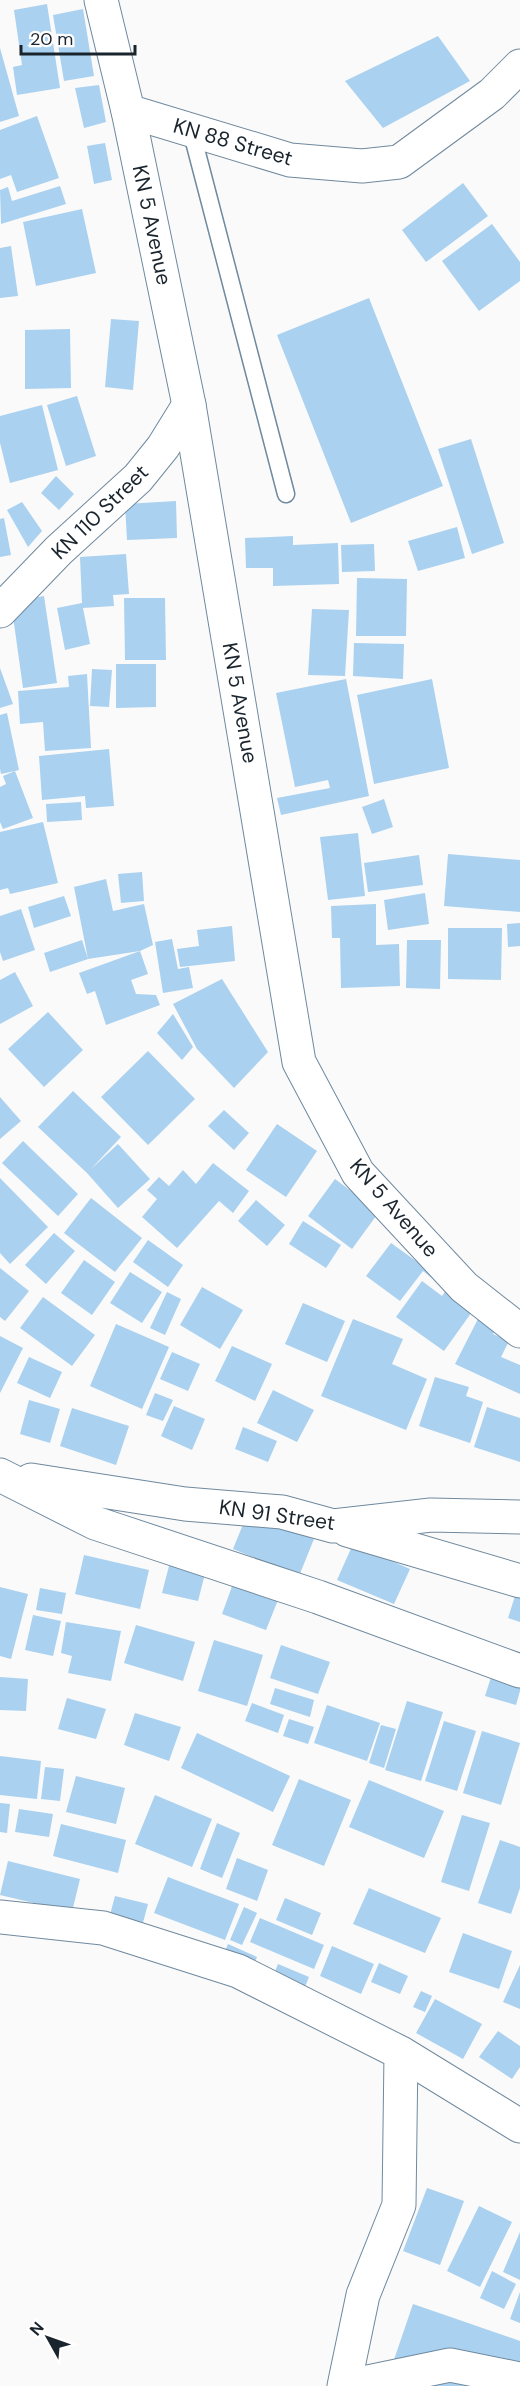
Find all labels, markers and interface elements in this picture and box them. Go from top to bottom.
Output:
scale bar [21,18,135,56]
text: 20 m [30,27,73,51]
street label: KN 88 Street [170,112,296,172]
street label: KN 5 Avenue [126,162,178,288]
street label: KN 110 Street [45,459,155,565]
street label: KN 5 Avenue [216,640,264,766]
street label: KN 5 Avenue [343,1153,445,1263]
street label: KN 91 Street [217,1493,337,1537]
north arrow [18,2308,78,2368]
text: N [25,2317,49,2340]

